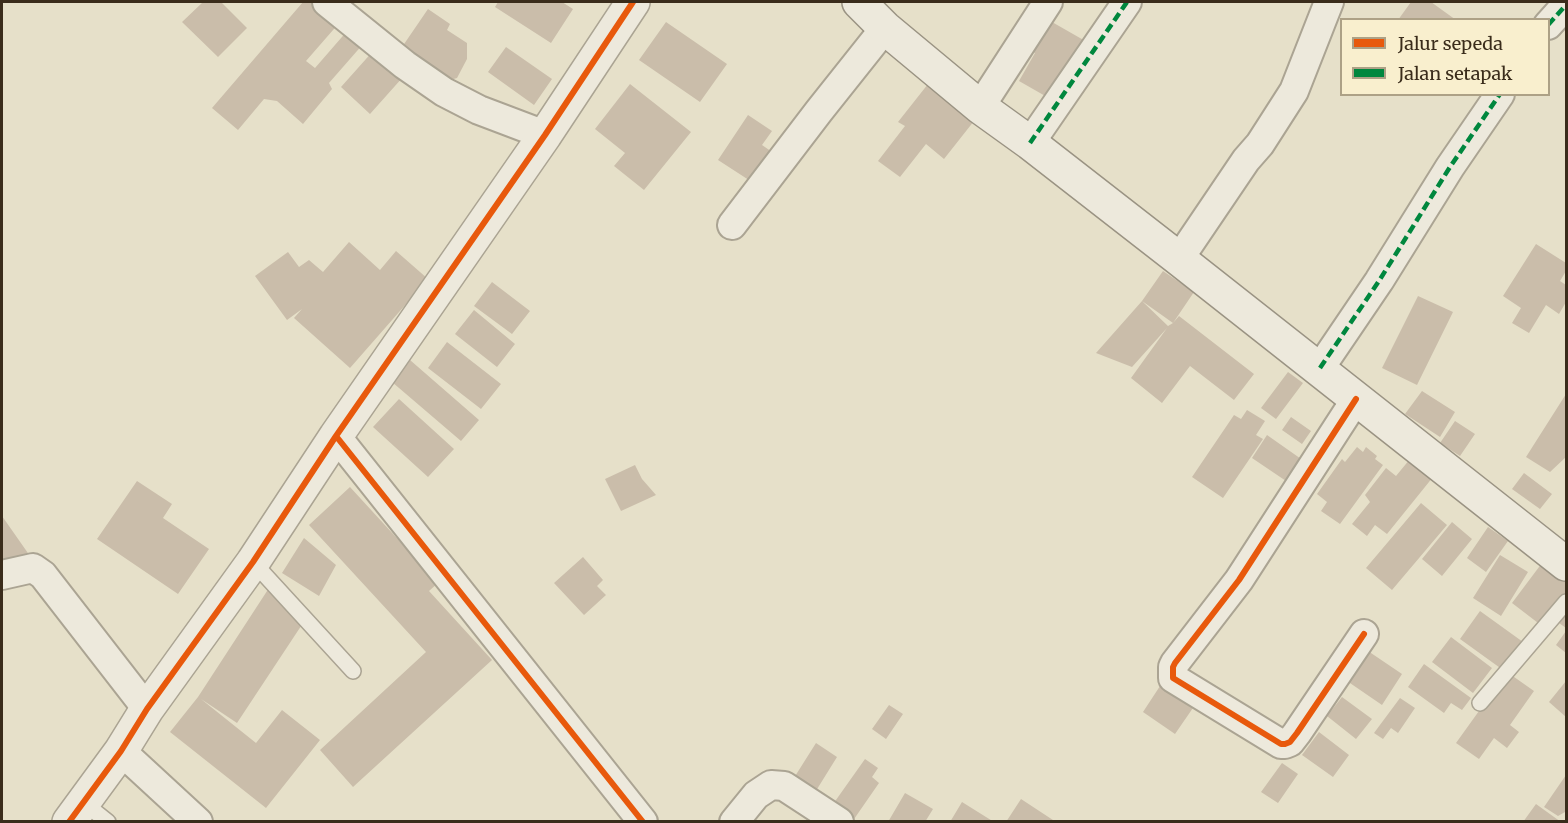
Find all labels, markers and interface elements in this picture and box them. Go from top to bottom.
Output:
legend [1340,18,1550,96]
text: Jalur sepeda [1398,32,1503,55]
text: Jalan setapak [1398,62,1513,85]

